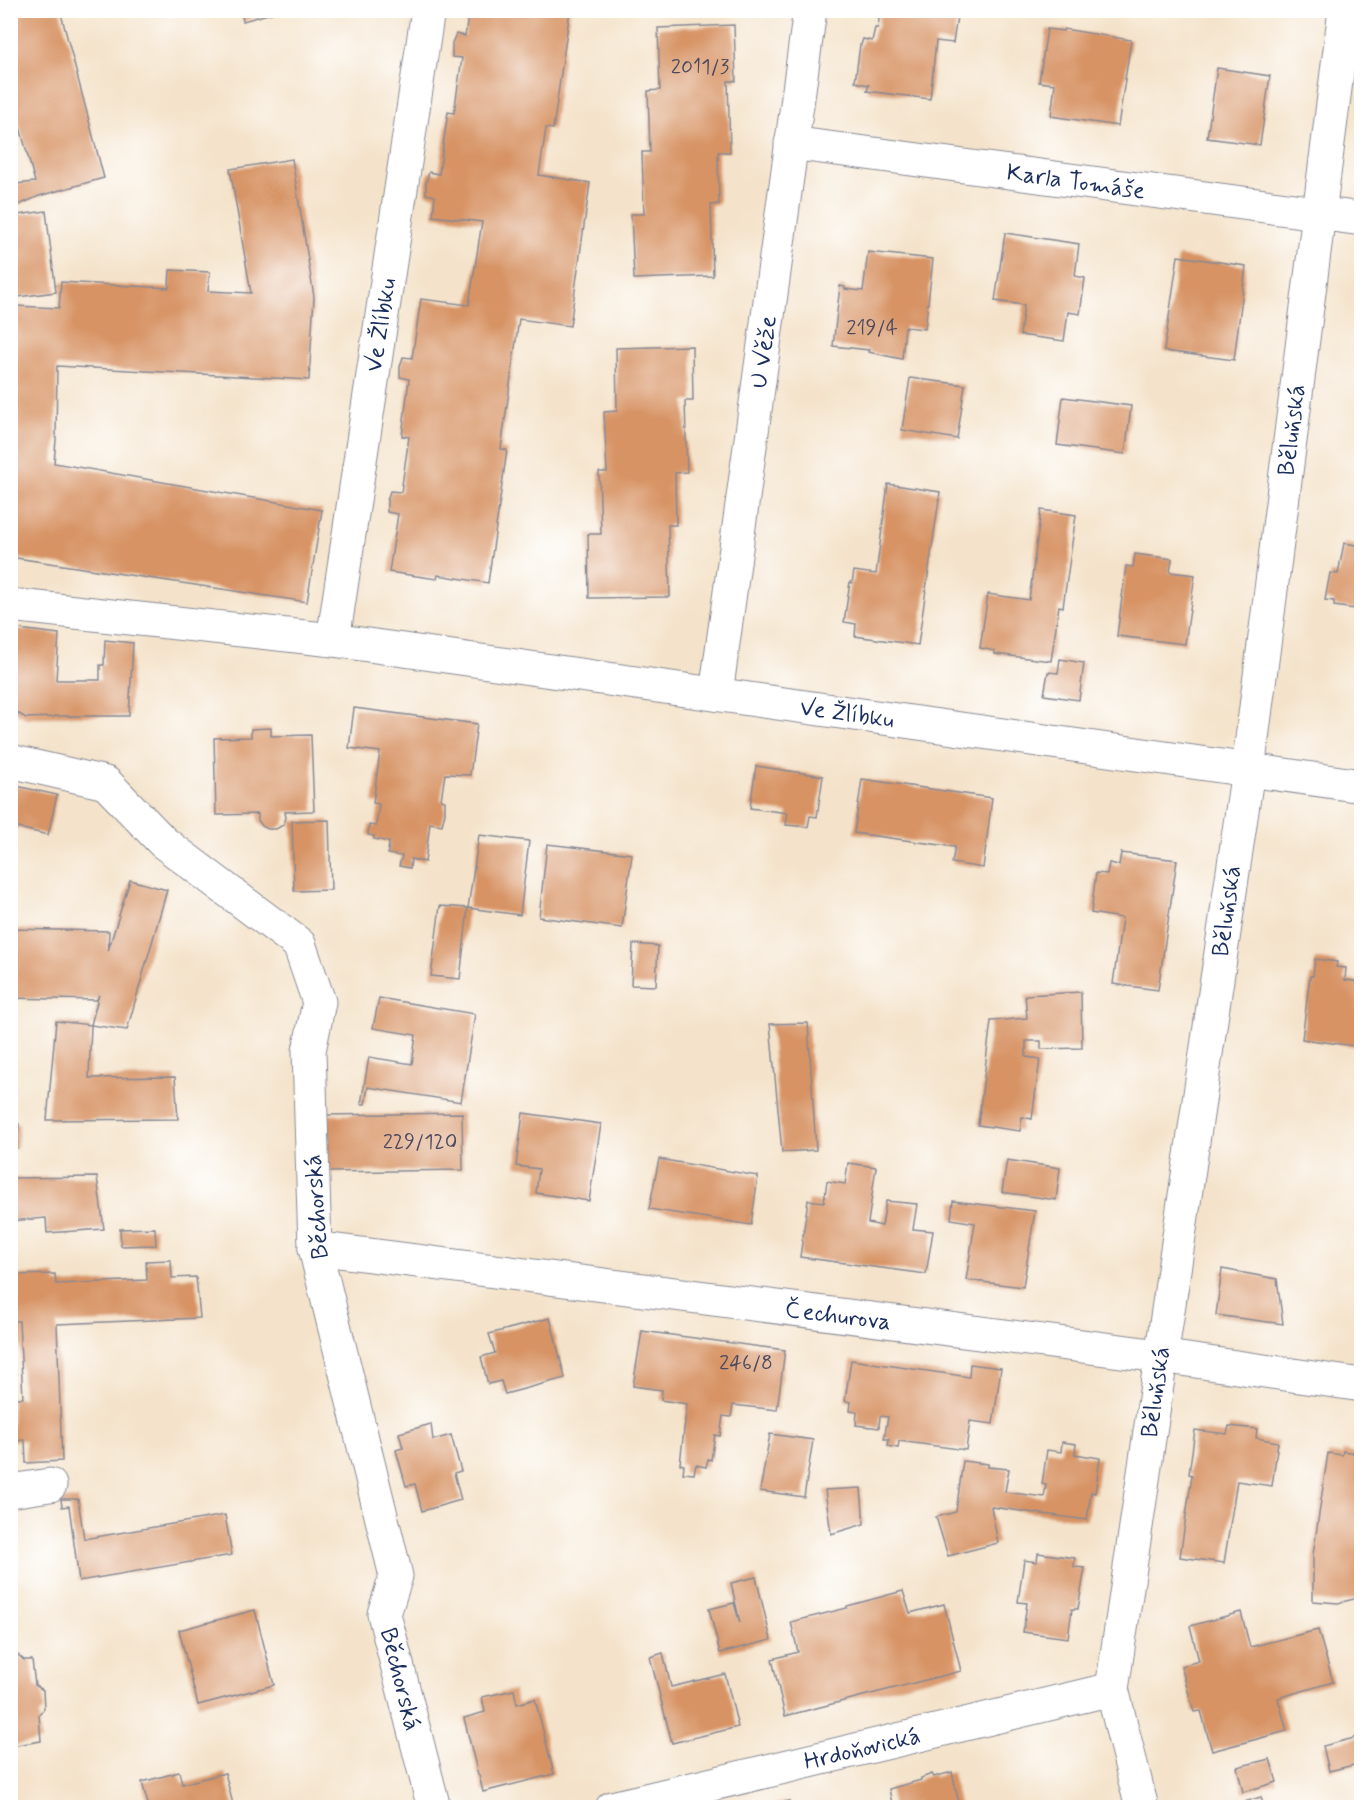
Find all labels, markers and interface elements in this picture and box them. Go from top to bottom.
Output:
house number: 2011/3 [671,53,730,81]
street label: Karla Tomáše [1004,157,1147,208]
street label: Ve Žlíbku [359,276,404,375]
street label: U Věže [744,314,785,391]
house number: 219/4 [846,314,898,342]
street label: Běluňská [1272,383,1313,478]
street label: Ve Žlíbku [798,693,896,736]
street label: Běluňská [1206,864,1249,959]
house number: 229/120 [383,1128,457,1156]
street label: Běchorská [298,1153,337,1260]
street label: Čechurova [783,1295,893,1338]
street label: Běluňská [1135,1345,1178,1440]
house number: 246/8 [719,1349,773,1377]
street label: Běchorská [372,1625,427,1734]
street label: Hrdoňovická [801,1721,924,1778]

